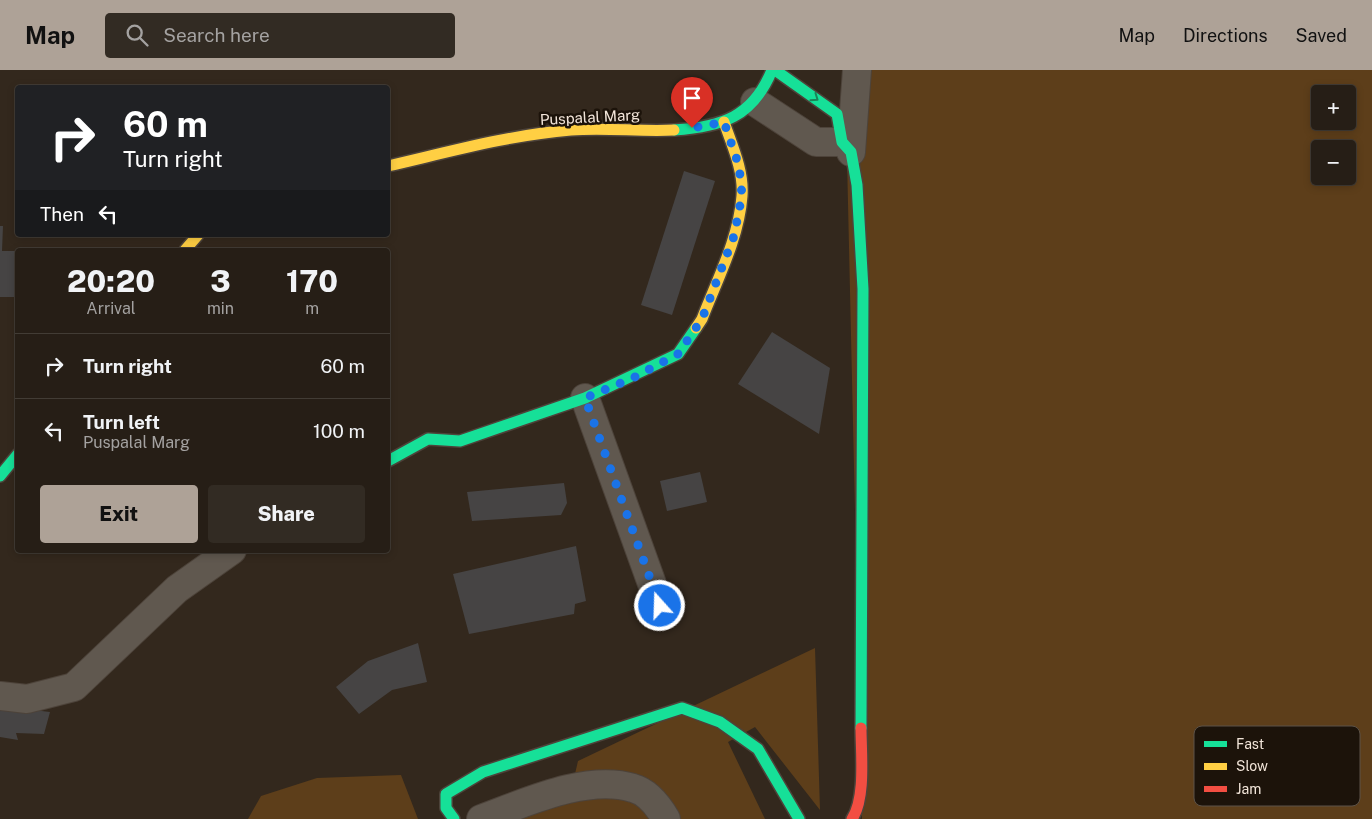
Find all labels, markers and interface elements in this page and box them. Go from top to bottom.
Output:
search box [105,13,455,58]
text: Map [25,21,75,49]
icon: search [123,21,151,49]
text: Search here [163,24,270,46]
text: Map [1118,25,1155,46]
text: Directions [1183,25,1268,46]
text: Saved [1296,25,1347,46]
pin [671,77,713,128]
icon: arrive [678,84,706,112]
map controls [1311,85,1356,185]
button: + [1311,85,1356,130]
one-way arrow [810,92,819,101]
text: 60 m [123,104,208,145]
icon: right [40,105,105,170]
street label: Puspalal Marg [539,106,641,128]
button: − [1311,140,1356,185]
text: Turn right [123,146,223,172]
icon: left [94,200,122,228]
text: Then [40,203,84,225]
text: 20:20 [67,263,155,299]
text: 3 [210,263,231,299]
text: 170 [286,263,338,299]
text: Arrival [86,299,136,318]
text: min [207,299,234,318]
text: m [305,299,319,318]
icon: right [40,352,68,380]
text: Turn right [83,355,172,377]
text: 60 m [321,355,365,377]
text: Turn left [83,411,160,433]
icon: left [40,417,68,445]
text: 100 m [313,420,365,442]
text: Puspalal Marg [83,433,190,452]
button: Exit [40,485,198,543]
button: Share [208,485,365,543]
position arrow [633,579,685,631]
legend [1194,726,1360,806]
text: Fast [1236,736,1264,752]
text: Slow [1236,758,1268,774]
text: Jam [1236,781,1261,797]

